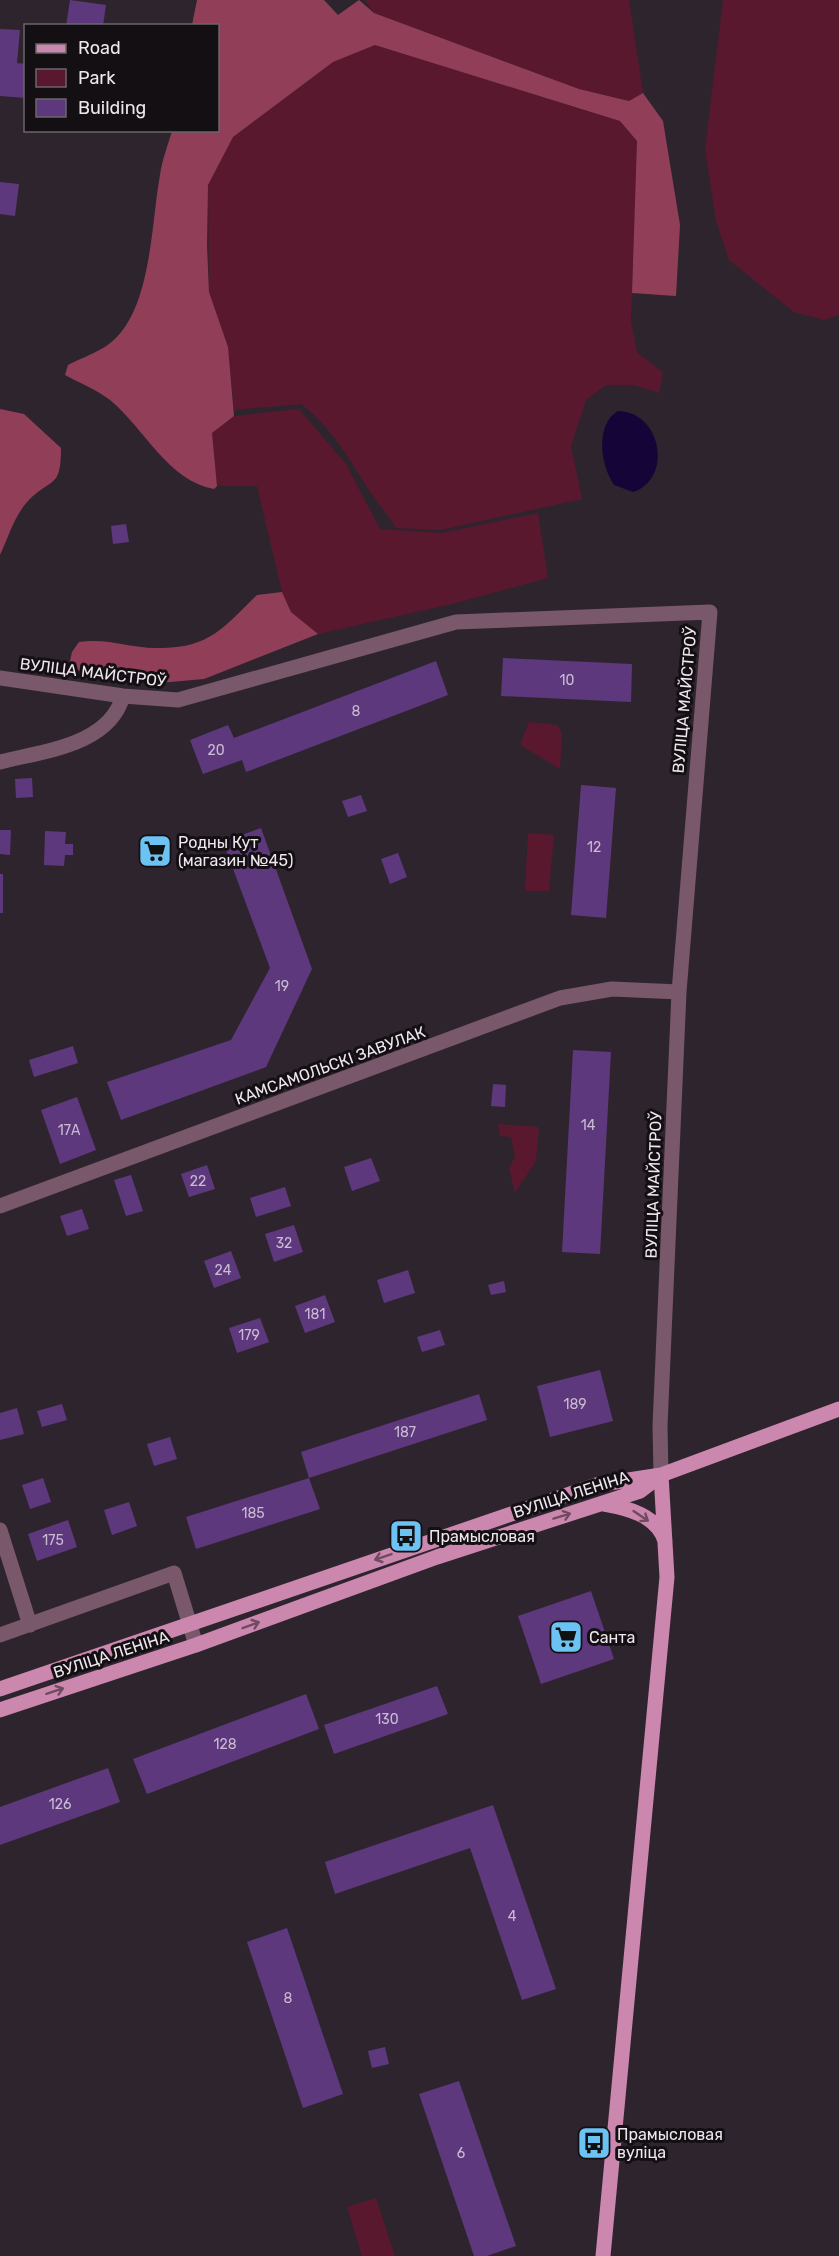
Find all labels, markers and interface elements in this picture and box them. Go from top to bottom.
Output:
legend [24,24,219,132]
text: Road [78,37,121,59]
text: Park [78,67,116,89]
text: Building [78,97,146,119]
street label: ВУЛІЦА МАЙСТРОЎ [669,625,700,774]
street label: ВУЛІЦА МАЙСТРОЎ [19,654,168,691]
house number: 10 [560,672,575,689]
house number: 8 [352,703,361,720]
house number: 20 [207,742,225,759]
supermarket icon: Родны Кут (магазин №45) [137,833,173,869]
place label: Родны Кут (магазин №45) [178,833,293,870]
house number: 12 [587,839,601,856]
house number: 19 [275,978,289,995]
street label: КАМСАМОЛЬСКІ ЗАВУЛАК [232,1022,428,1109]
street label: ВУЛІЦА МАЙСТРОЎ [641,1111,666,1259]
house number: 14 [581,1117,596,1134]
house number: 17А [58,1122,81,1139]
house number: 22 [190,1173,206,1190]
house number: 32 [276,1235,292,1252]
house number: 24 [215,1262,232,1279]
house number: 181 [305,1306,325,1323]
house number: 179 [238,1327,260,1344]
house number: 189 [563,1396,587,1413]
house number: 187 [394,1424,416,1441]
street label: ВУЛІЦА ЛЕНІНА [511,1467,632,1522]
house number: 185 [241,1505,265,1522]
one-way arrow [552,1510,571,1521]
one-way arrow [633,1510,649,1522]
bus stop icon: Прамысловая [388,1518,424,1554]
place label: Прамысловая [429,1527,535,1546]
house number: 175 [42,1532,64,1549]
one-way arrow [374,1553,393,1564]
one-way arrow [241,1618,260,1629]
supermarket icon: Санта [548,1619,584,1655]
street label: ВУЛІЦА ЛЕНІНА [51,1627,172,1682]
place label: Санта [589,1628,635,1647]
one-way arrow [45,1685,64,1696]
house number: 130 [375,1711,399,1728]
house number: 128 [213,1736,237,1753]
house number: 126 [49,1796,71,1813]
house number: 4 [508,1908,517,1925]
house number: 8 [284,1990,293,2007]
bus stop icon: Прамысловая вуліца [576,2125,612,2161]
place label: Прамысловая вуліца [617,2125,723,2162]
house number: 6 [457,2145,465,2162]

